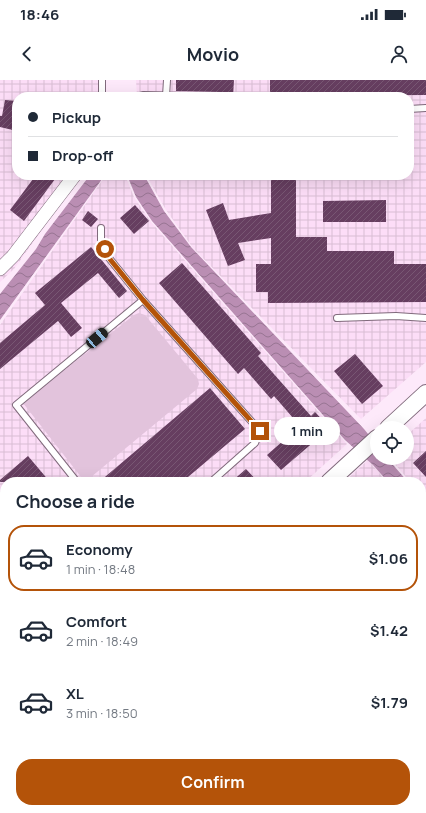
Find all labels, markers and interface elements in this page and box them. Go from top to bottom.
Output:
text: 18:46 [20,4,59,25]
text: Movio [187,42,239,66]
icon: back [16,43,38,65]
icon: person [388,43,410,65]
text: Pickup [52,107,101,128]
text: Drop-off [52,145,113,166]
route start [96,240,114,258]
car [84,326,110,350]
callout: 1 min [274,417,340,445]
map controls [370,421,414,465]
button: locate [370,421,414,465]
route end [251,422,269,440]
text: 1 min [291,422,323,440]
text: Choose a ride [16,489,135,513]
text: Economy [66,539,133,560]
icon: car [18,540,54,576]
text: $1.06 [369,548,408,569]
text: 1 min · 18:48 [66,560,135,578]
text: Comfort [66,611,127,632]
icon: car [18,612,54,648]
text: $1.42 [370,620,408,641]
text: 2 min · 18:49 [66,632,138,650]
text: XL [66,683,84,704]
icon: car [18,684,54,720]
text: $1.79 [371,692,408,713]
text: 3 min · 18:50 [66,704,138,722]
button: Confirm [16,759,410,805]

